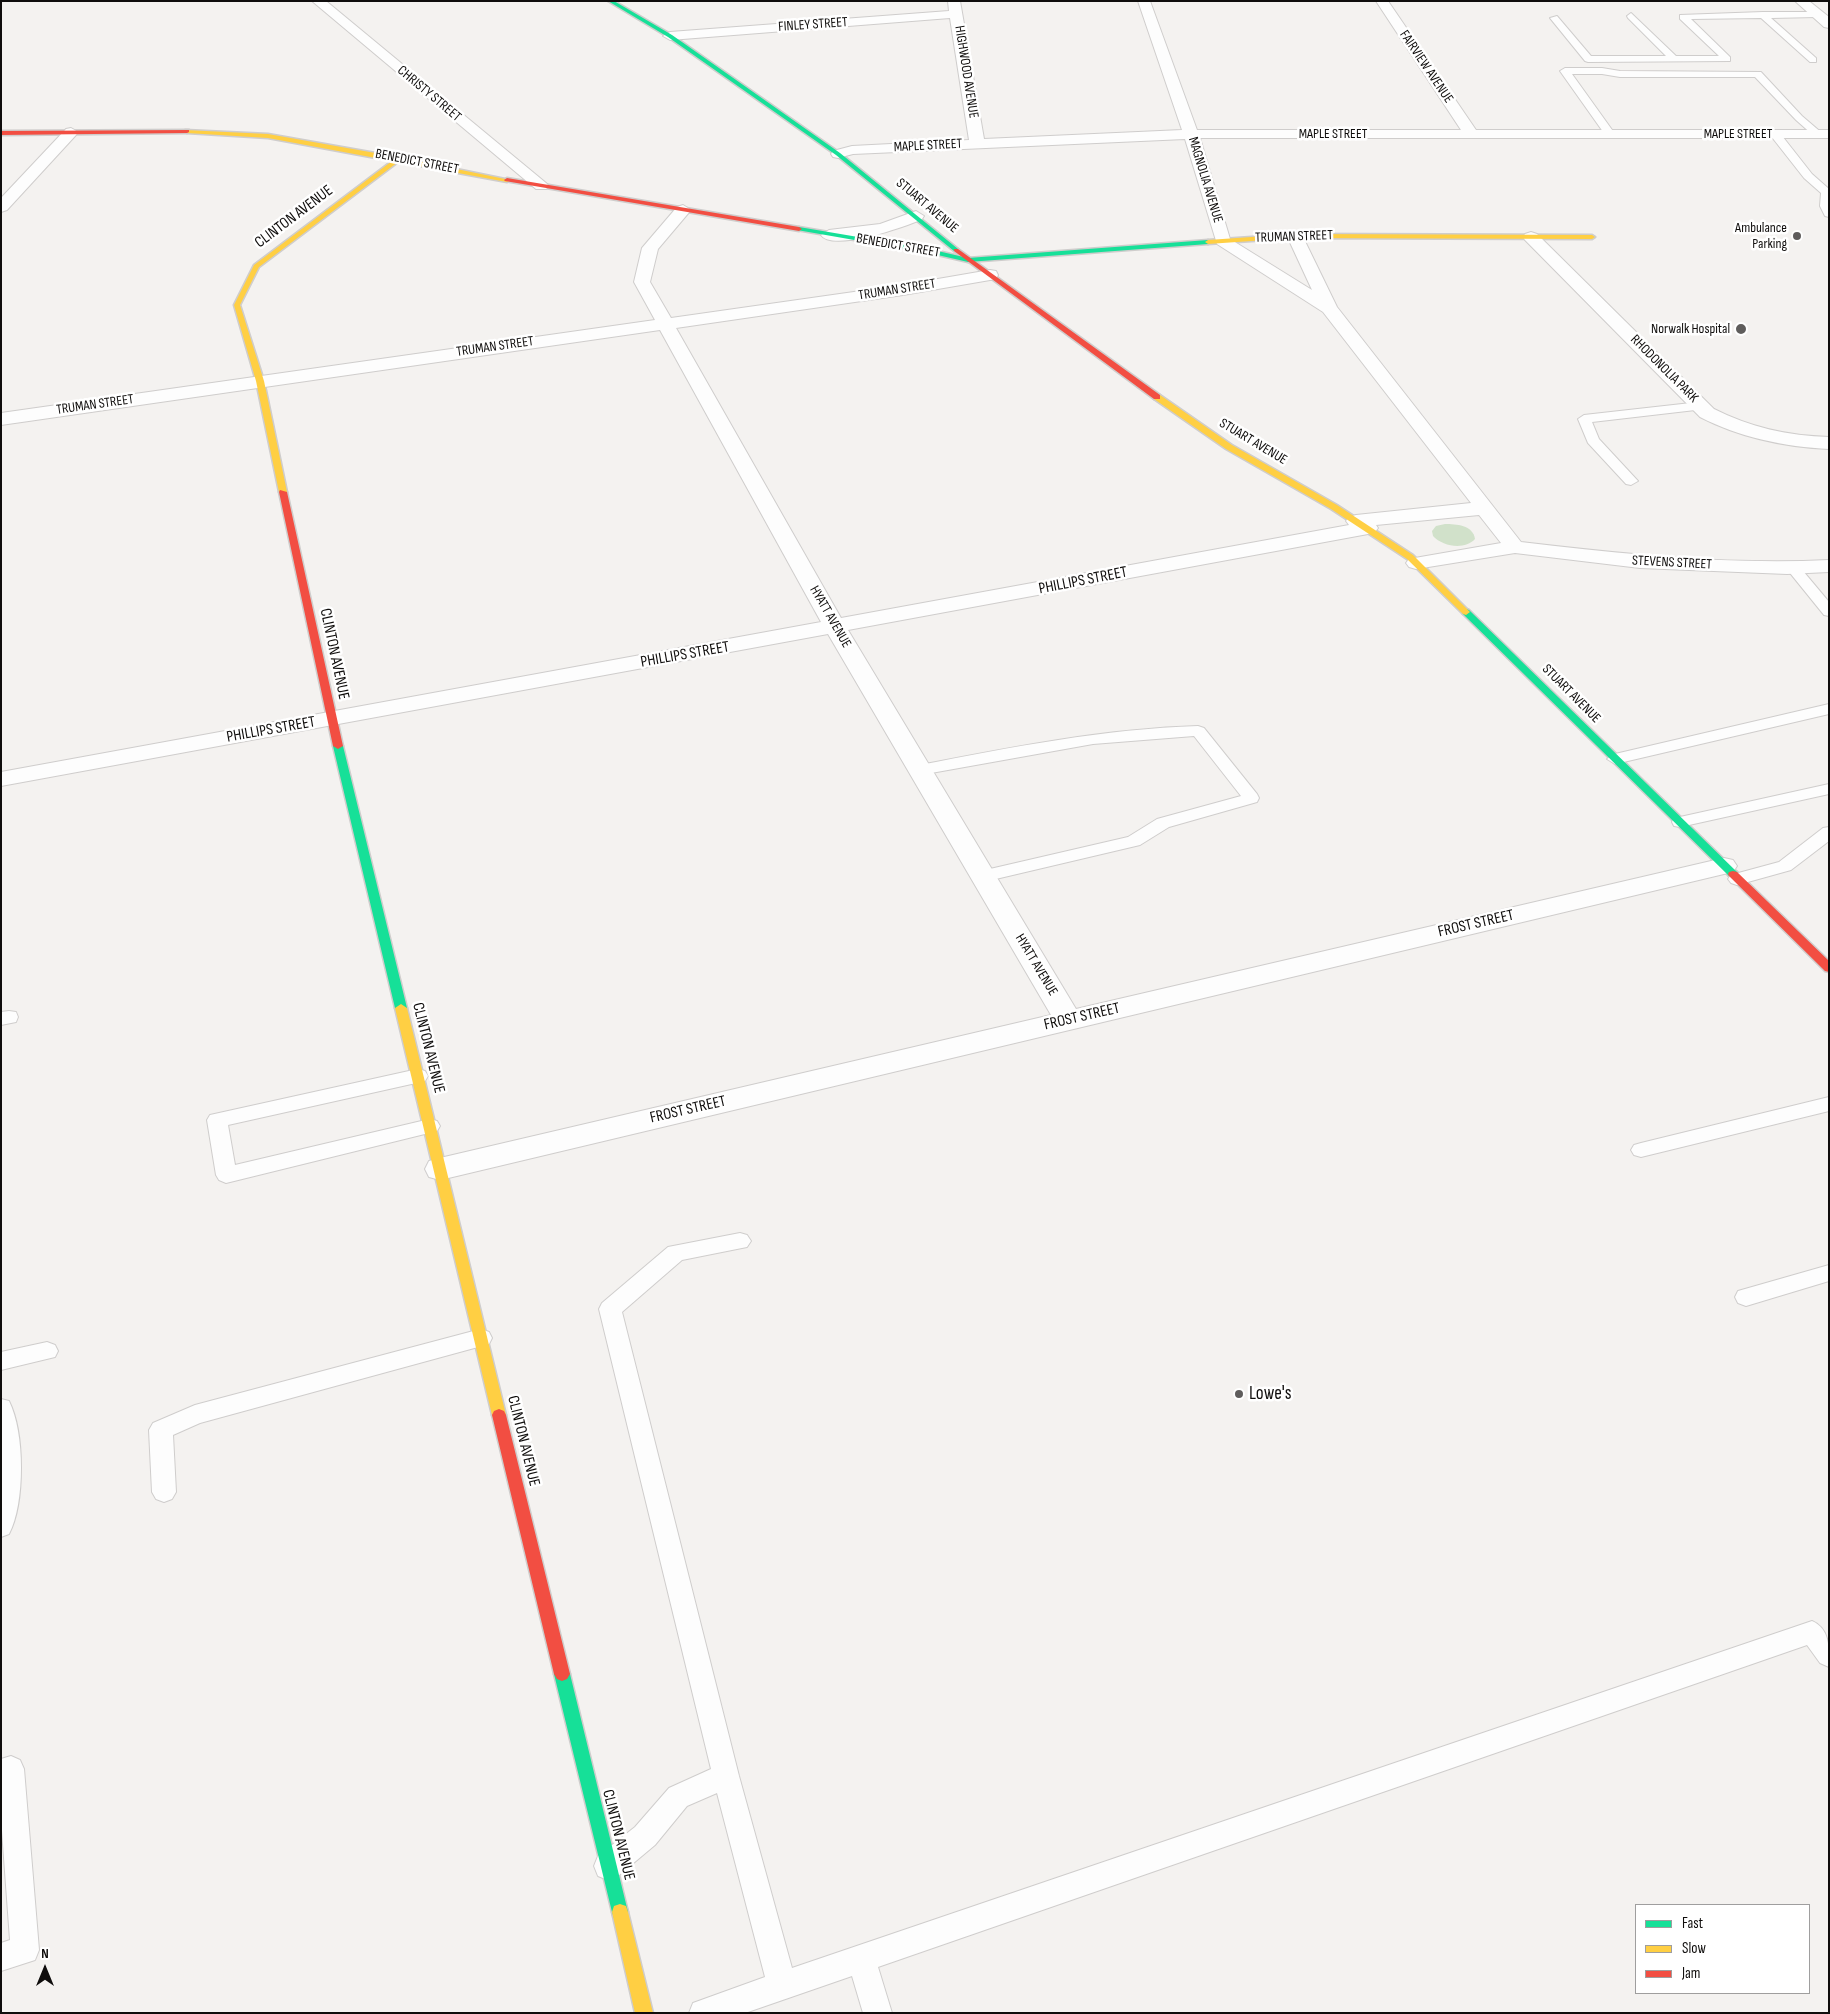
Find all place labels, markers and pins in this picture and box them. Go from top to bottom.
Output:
place label: Ambulance Parking [1735,220,1787,252]
marker: Ambulance Parking [1791,230,1803,242]
place label: Norwalk Hospital [1651,321,1730,337]
marker: Norwalk Hospital [1734,322,1748,336]
place label: Lowe's [1249,1383,1292,1405]
marker: Lowe's [1233,1388,1245,1400]

